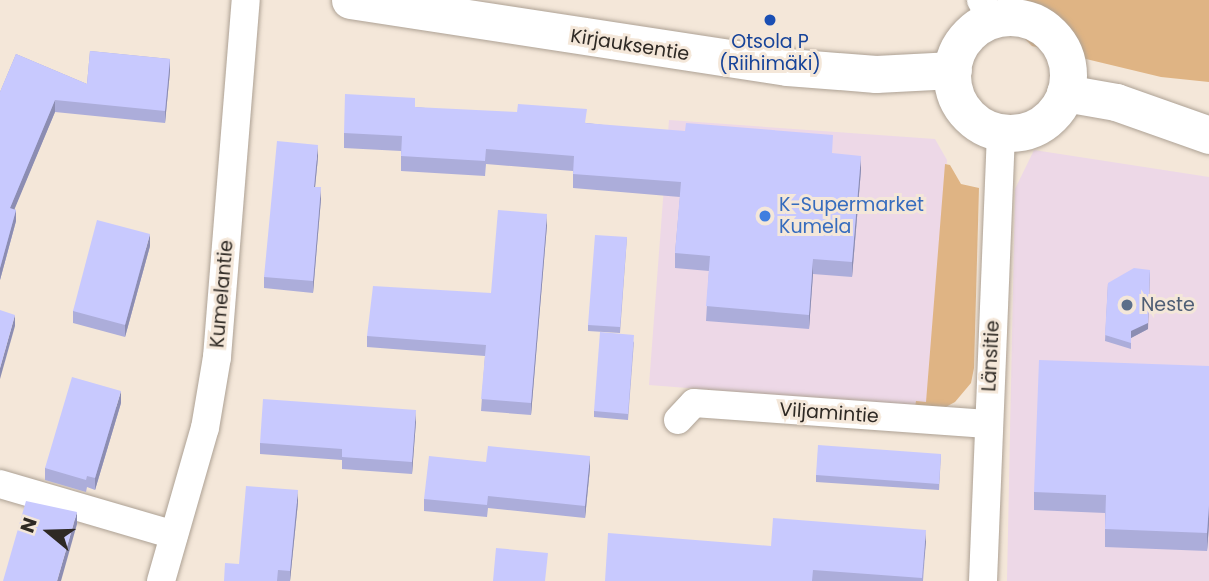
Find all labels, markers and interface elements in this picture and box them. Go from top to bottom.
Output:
marker: Otsola P (Riihimäki) [762,12,778,28]
street label: Kirjauksentie [569,24,691,66]
place label: Otsola P (Riihimäki) [719,31,821,75]
place label: K-Supermarket Kumela [779,194,924,238]
marker: K-Supermarket Kumela [757,208,773,224]
street label: Kumelantie [206,239,238,349]
place label: Neste [1141,294,1195,316]
marker: Neste [1119,297,1135,313]
street label: Länsitie [978,320,1004,392]
street label: Viljamintie [779,398,879,428]
north arrow [14,497,84,567]
text: N [14,514,44,536]

